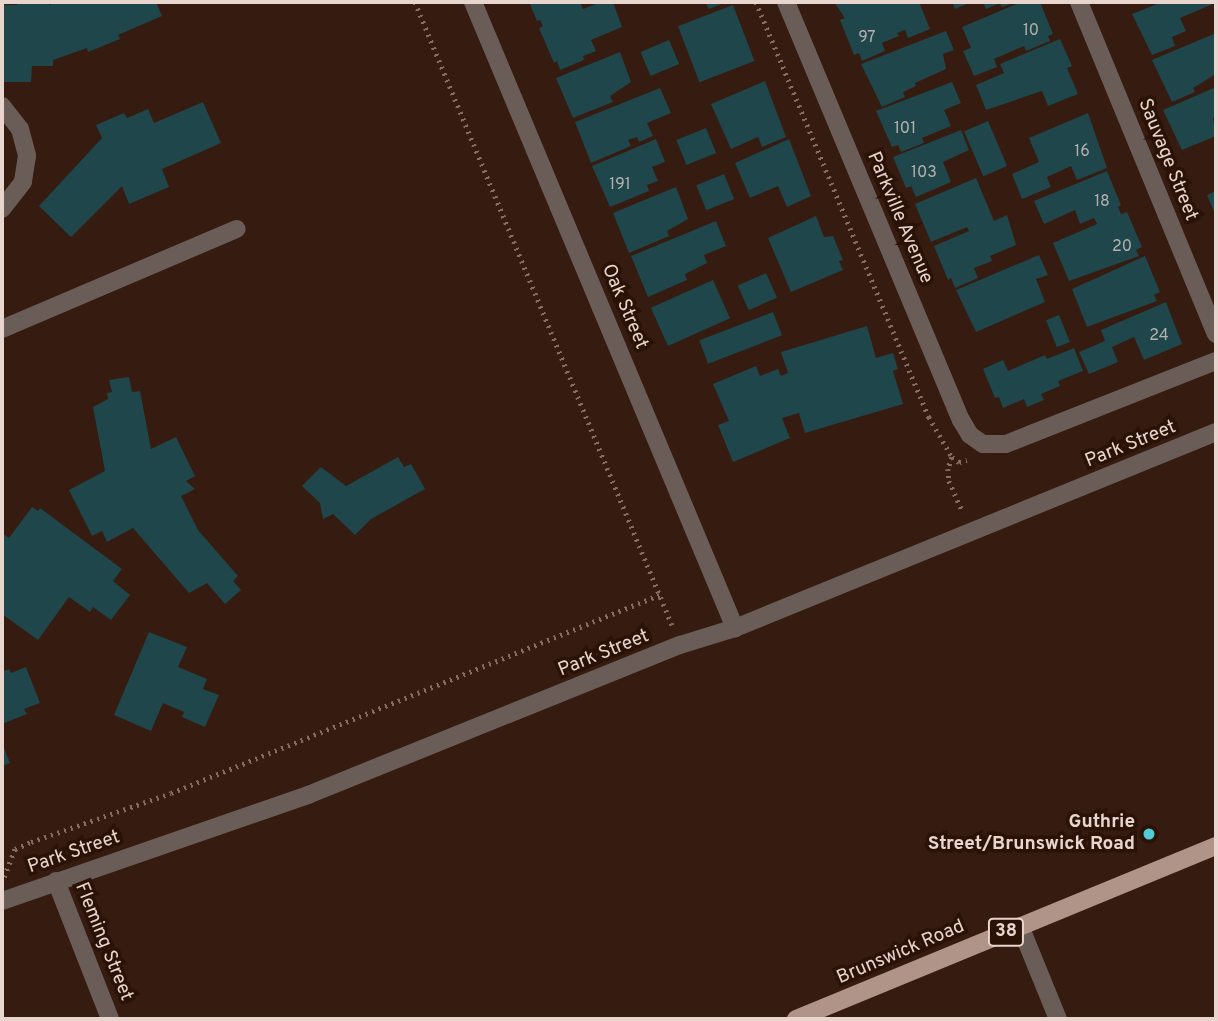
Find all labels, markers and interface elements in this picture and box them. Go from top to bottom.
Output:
house number: 10 [1023,21,1039,41]
house number: 97 [858,28,876,48]
street label: Sauvage Street [1132,96,1202,224]
house number: 101 [894,119,916,139]
house number: 16 [1074,142,1090,162]
street label: Parkville Avenue [861,148,937,288]
house number: 103 [911,163,937,183]
house number: 191 [609,175,631,195]
house number: 18 [1094,192,1110,212]
house number: 20 [1112,237,1132,257]
street label: Oak Street [596,261,652,353]
house number: 24 [1149,326,1169,346]
street label: Park Street [1082,416,1180,474]
street label: Park Street [555,625,653,683]
place label: Guthrie Street/Brunswick Road [928,812,1135,856]
marker: Guthrie Street/Brunswick Road [1141,826,1157,842]
street label: Park Street [25,827,123,879]
street label: Fleming Street [69,880,137,1004]
street label: Brunswick Road [834,916,968,990]
road number: 38 [987,917,1025,946]

